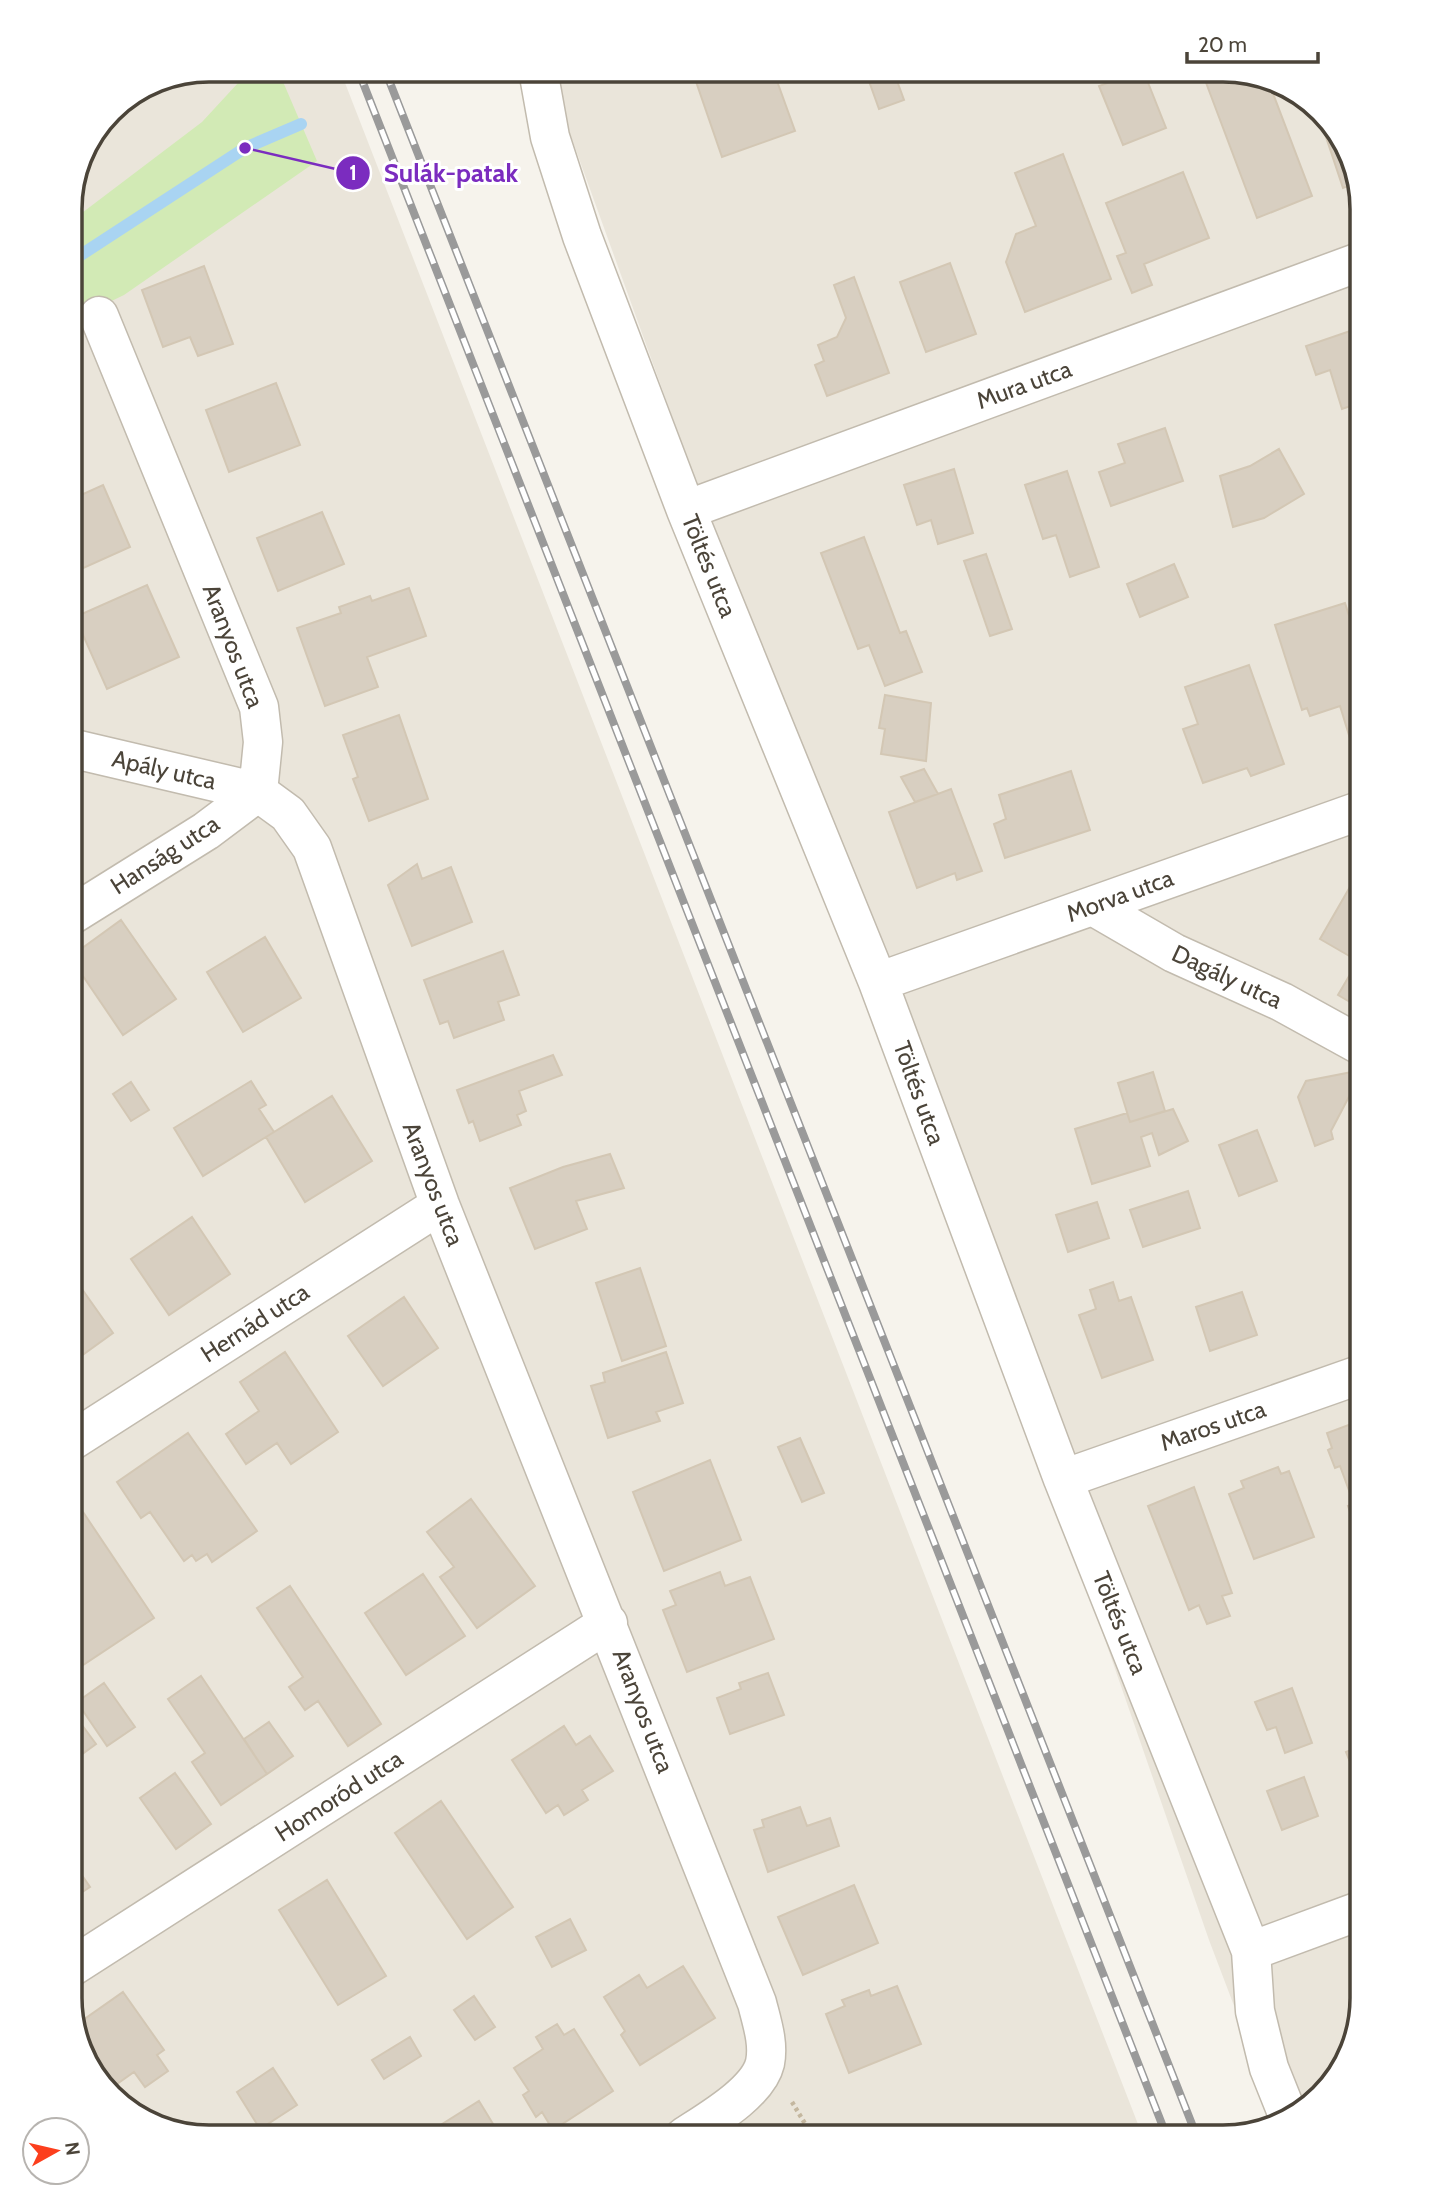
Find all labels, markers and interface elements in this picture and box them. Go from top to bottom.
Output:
scale bar [1187,21,1318,65]
text: 20 m [1198,32,1247,57]
callout: Sulák-patak [335,150,532,197]
text: Sulák-patak [384,157,519,189]
text: 1 [349,160,357,185]
street label: Mura utca [972,354,1076,415]
street label: Töltés utca [676,510,743,622]
street label: Aranyos utca [197,580,271,712]
street label: Apály utca [109,743,219,796]
street label: Hanság utca [105,809,225,900]
street label: Morva utca [1062,863,1178,928]
street label: Dagály utca [1167,938,1287,1015]
street label: Töltés utca [887,1037,952,1149]
street label: Aranyos utca [397,1118,471,1250]
street label: Hernád utca [195,1277,315,1368]
street label: Maros utca [1156,1394,1270,1457]
street label: Töltés utca [1087,1567,1154,1679]
street label: Aranyos utca [607,1645,681,1777]
street label: Homoród utca [270,1743,408,1848]
north arrow [21,2116,91,2186]
text: N [60,2140,85,2157]

